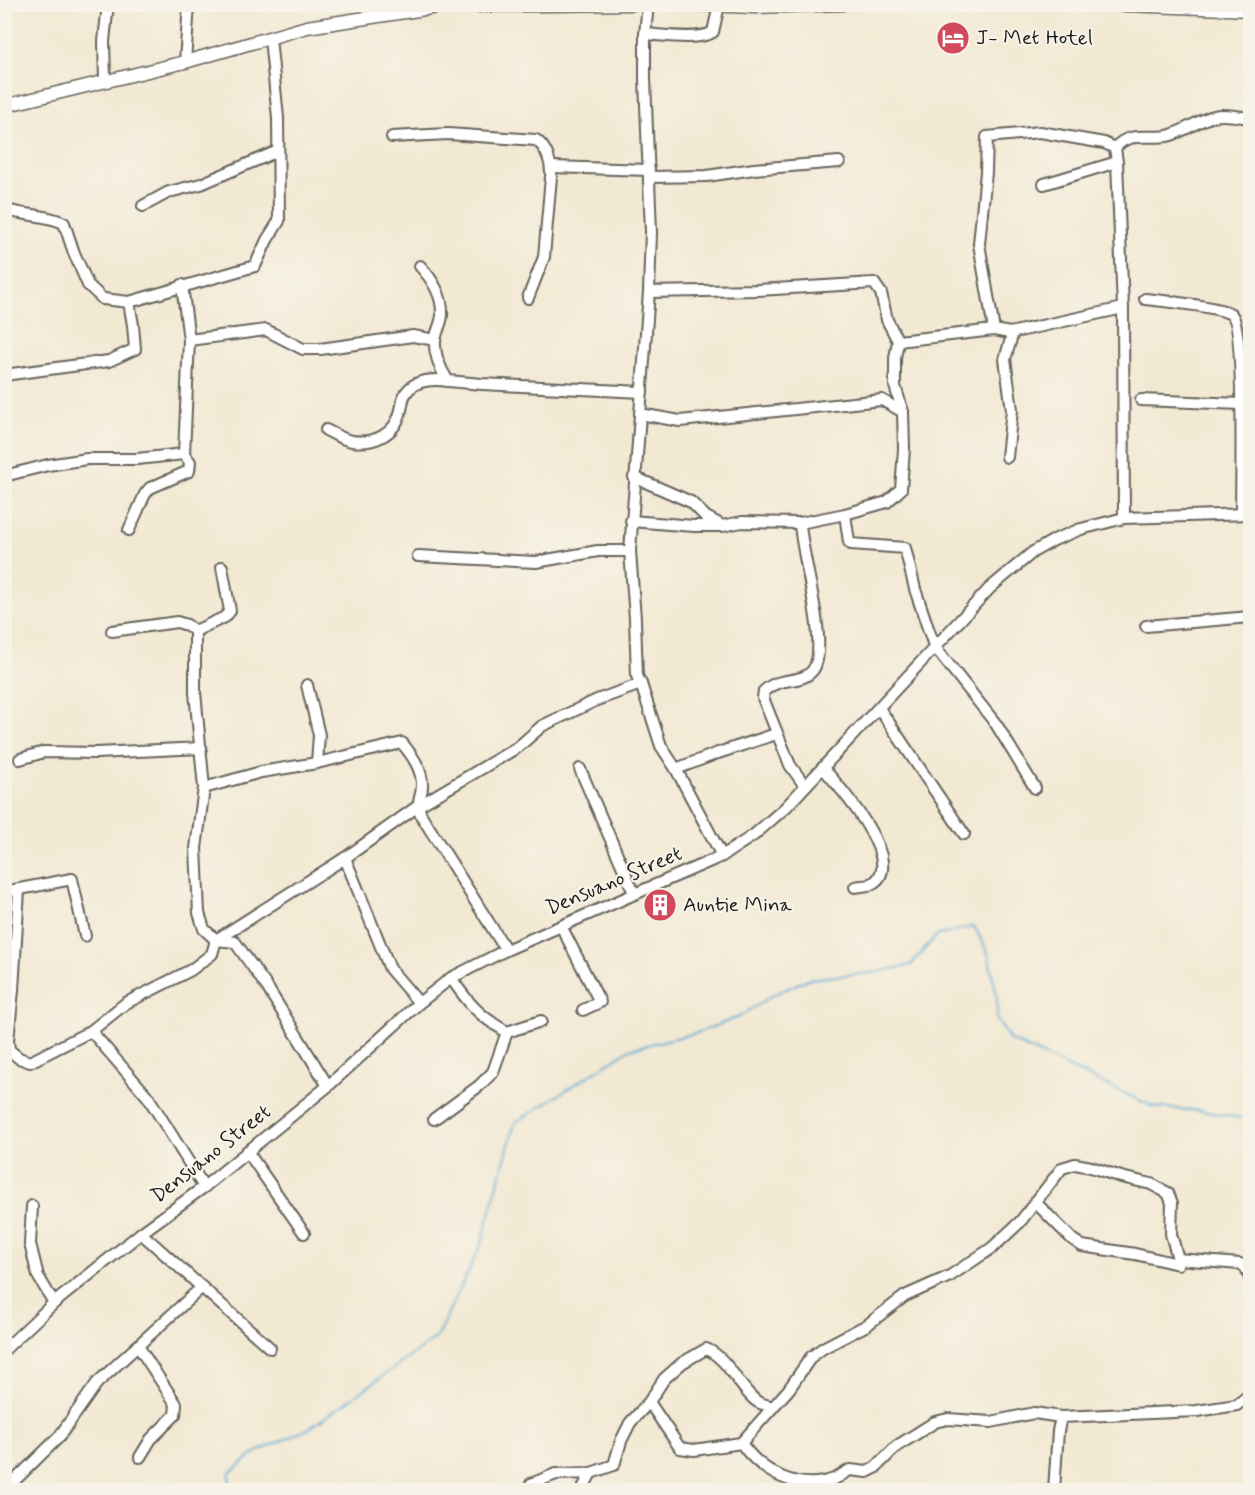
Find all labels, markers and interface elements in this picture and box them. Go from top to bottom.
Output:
hotel icon: J- Met Hotel [935,20,971,56]
place label: J- Met Hotel [976,24,1093,52]
street label: Densuano Street [542,840,687,922]
building icon: Auntie Mina [642,887,678,923]
place label: Auntie Mina [683,891,792,919]
street label: Densuano Street [145,1098,277,1210]

